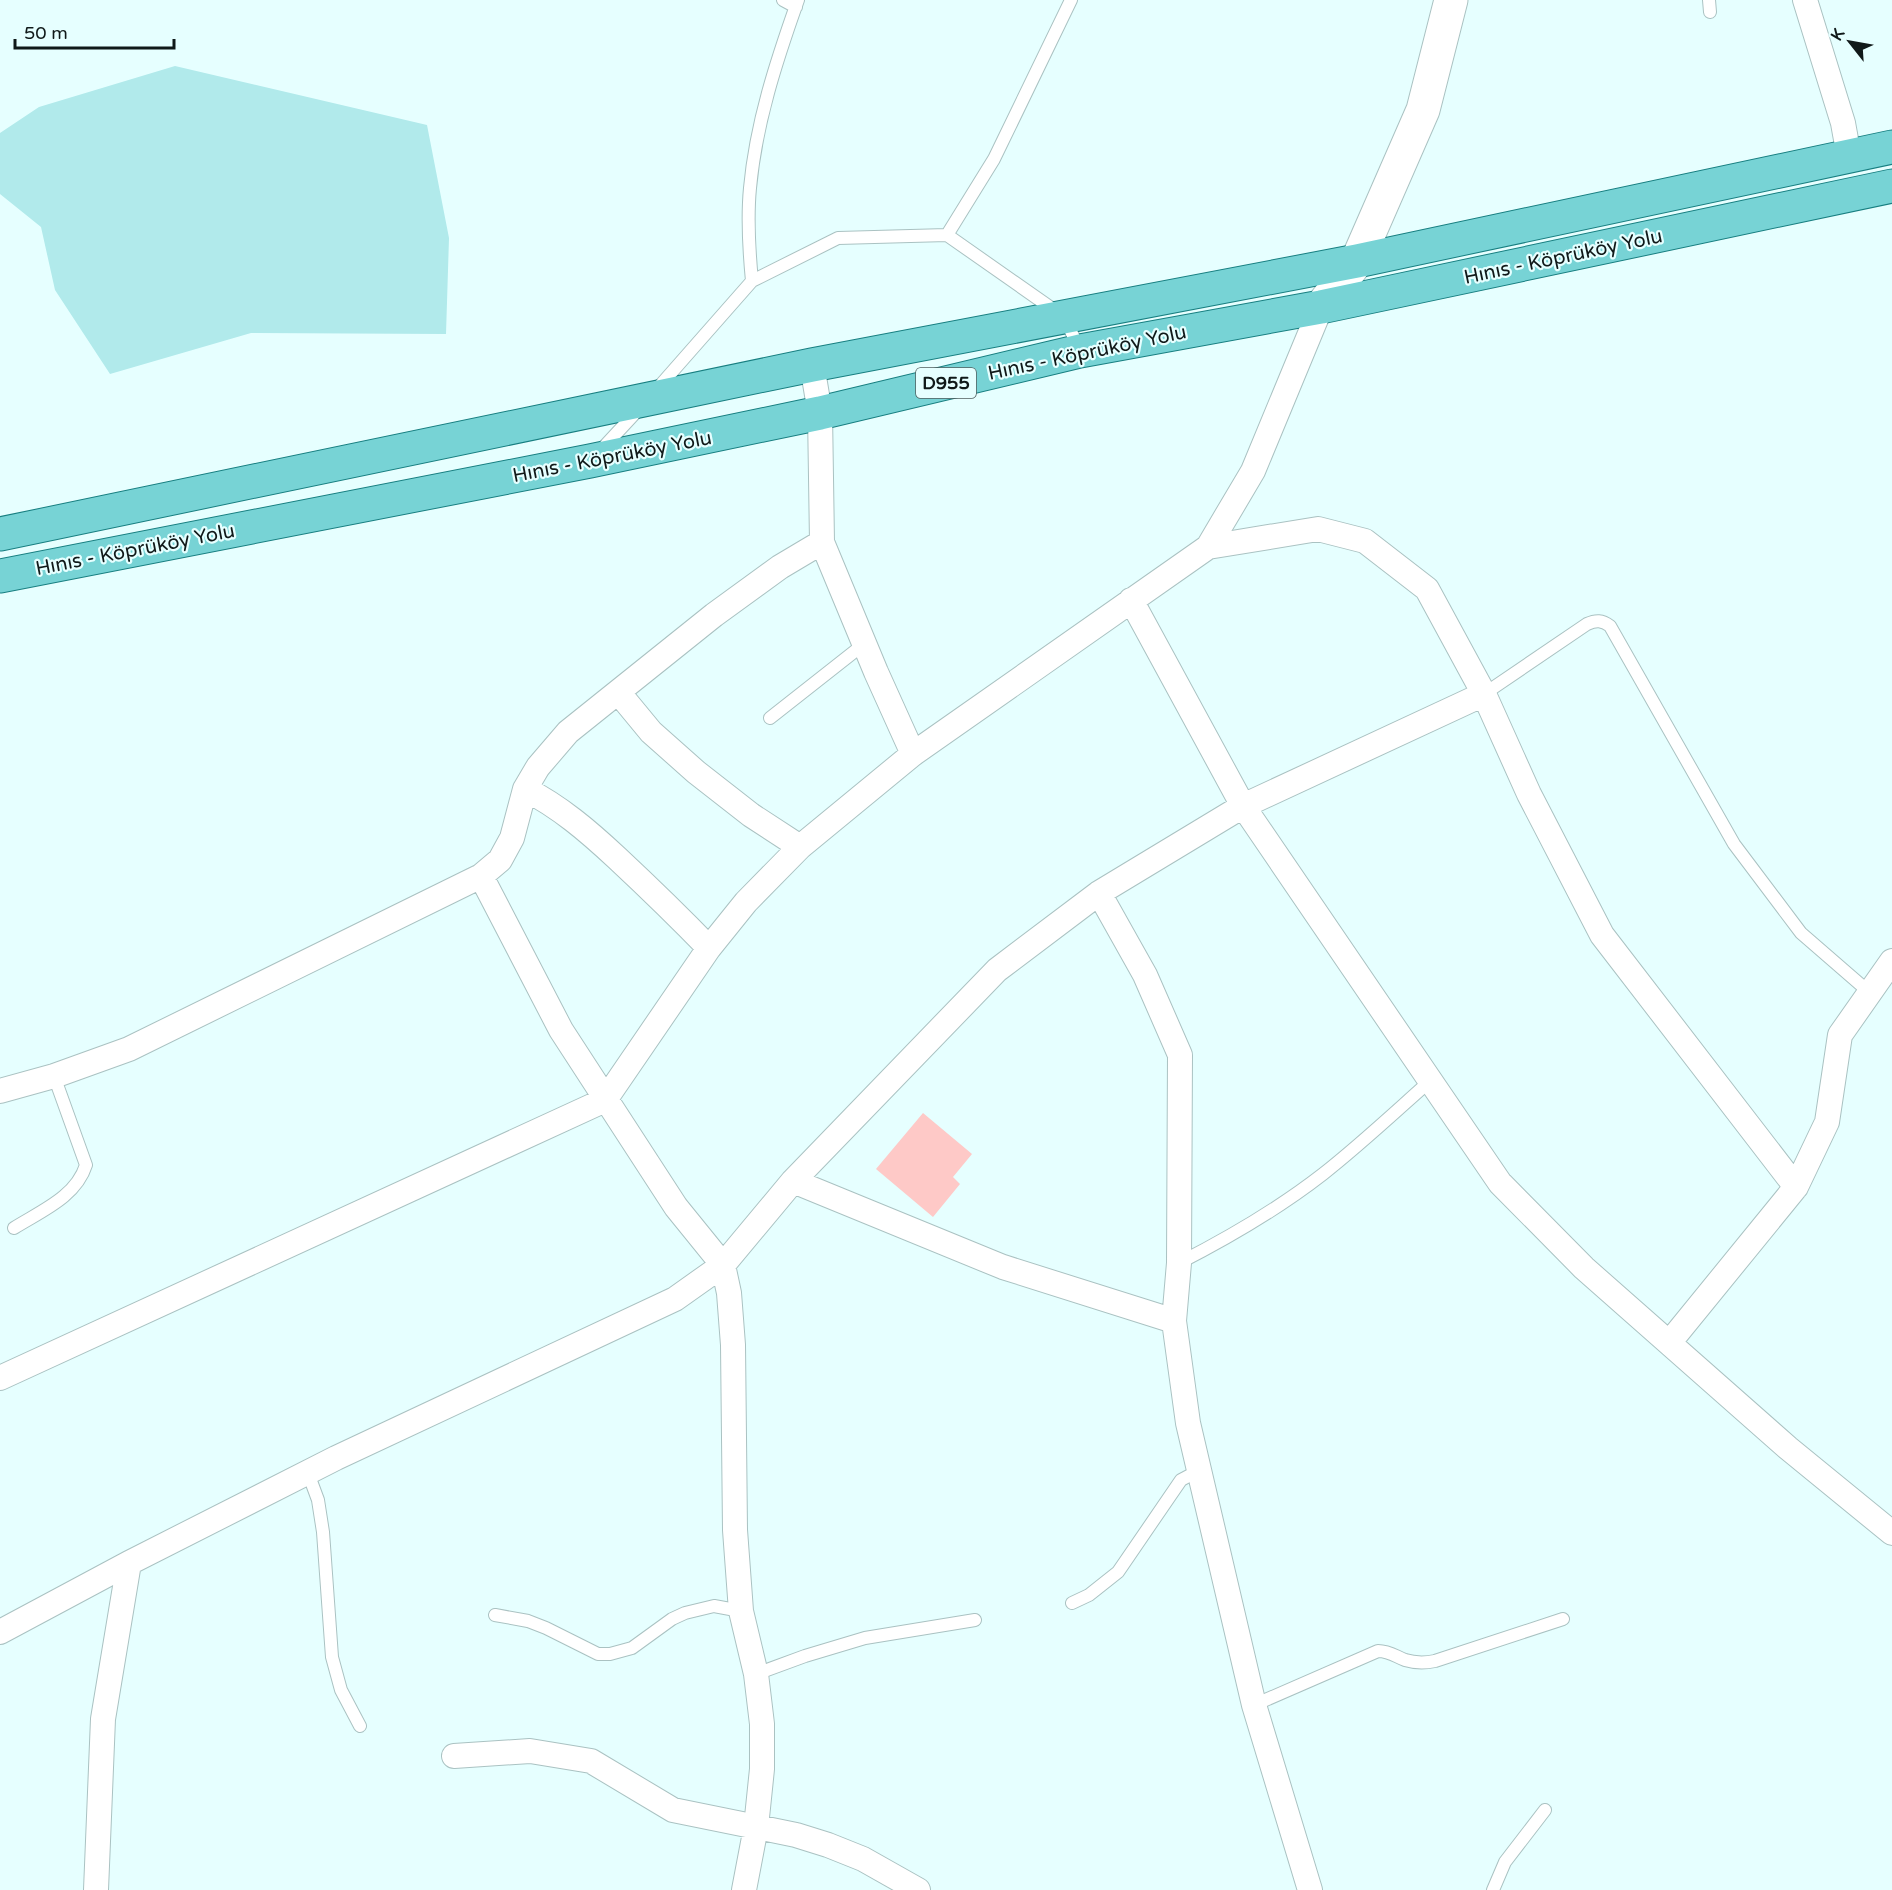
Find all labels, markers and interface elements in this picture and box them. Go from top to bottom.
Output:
scale bar [15,12,174,50]
north arrow [1820,12,1880,72]
text: 50 m [24,22,68,44]
text: K [1827,25,1849,45]
street label: Hınıs - Köprüköy Yolu [1462,224,1665,290]
street label: Hınıs - Köprüköy Yolu [986,320,1189,386]
road number: D955 [916,368,976,398]
street label: Hınıs - Köprüköy Yolu [511,426,714,488]
street label: Hınıs - Köprüköy Yolu [34,519,237,581]

